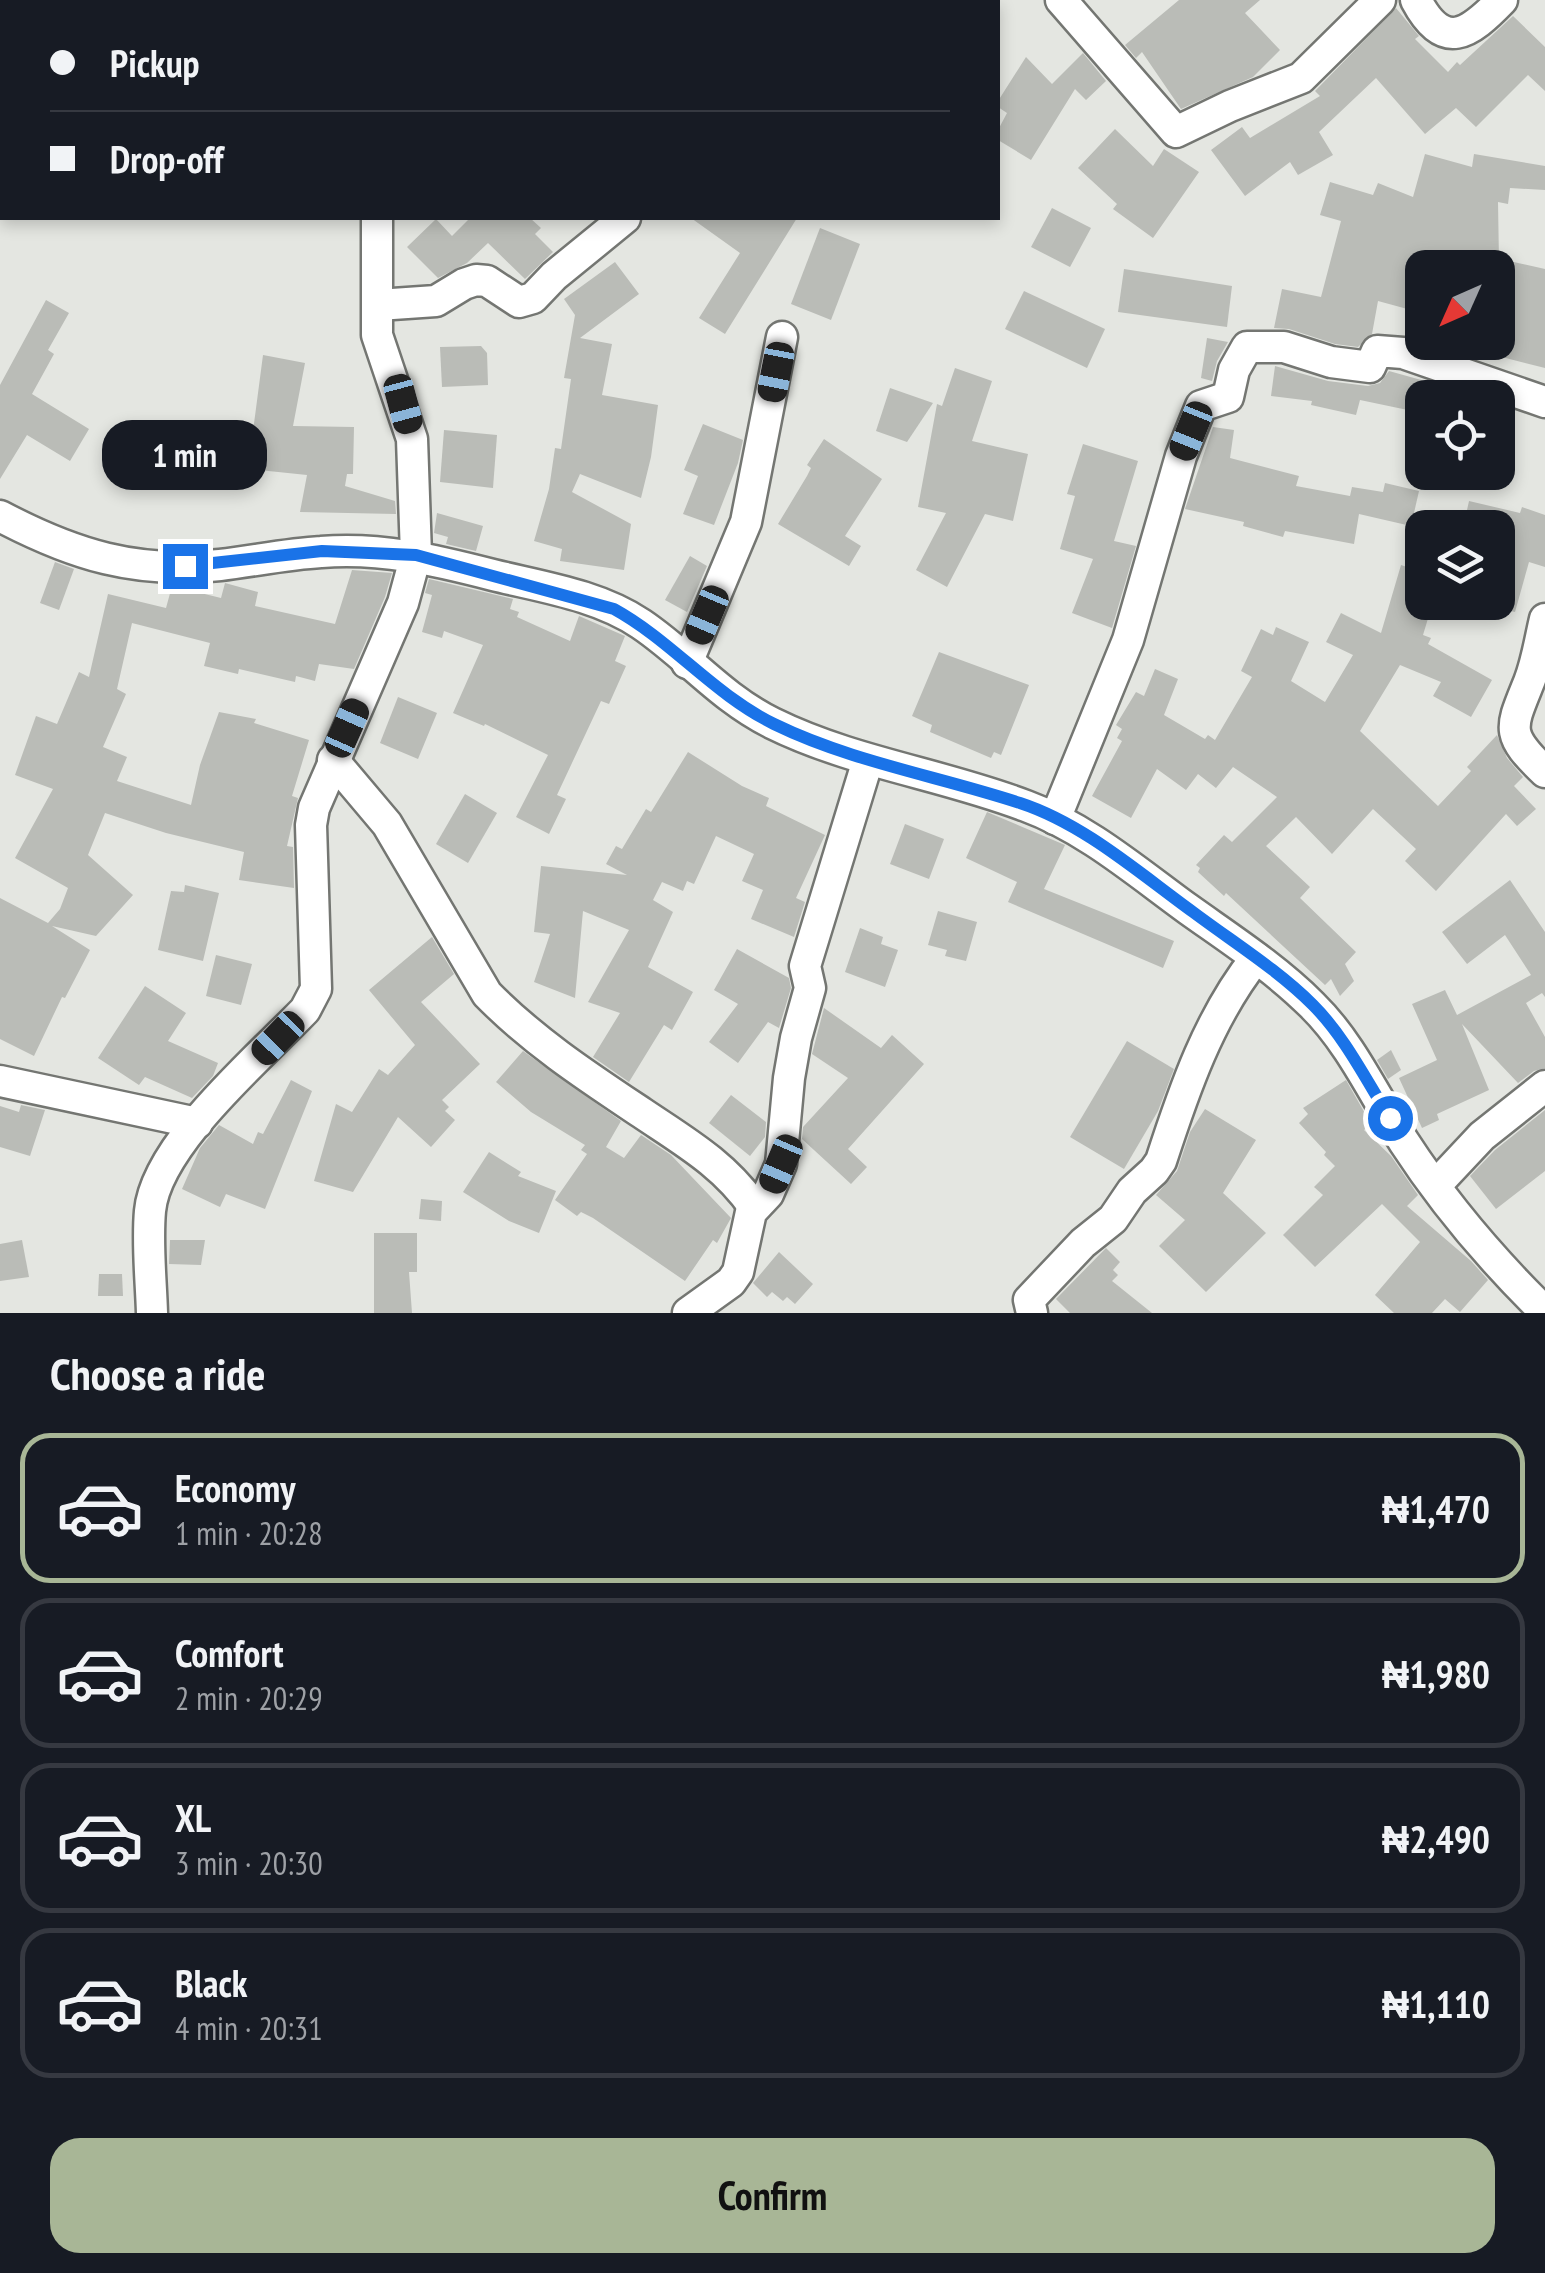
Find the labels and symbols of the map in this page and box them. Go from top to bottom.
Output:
north arrow [1405,250,1515,360]
car [756,340,796,404]
car [381,371,425,437]
car [1166,398,1216,464]
callout: 1 min [102,421,268,491]
route end [163,544,208,589]
car [681,582,733,648]
car [321,694,373,762]
car [246,1006,310,1070]
route start [1368,1096,1413,1141]
car [755,1131,807,1197]

